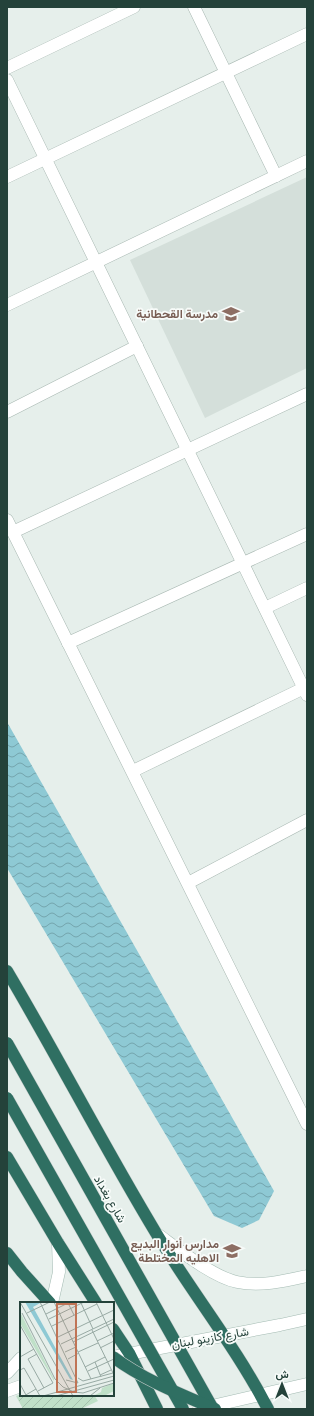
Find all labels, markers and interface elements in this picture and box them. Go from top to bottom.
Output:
school or university icon: مدرسة القحطانية [221,304,241,324]
place label: مدرسة القحطانية [136,307,218,322]
street label: شارع بغداد [89,1173,129,1226]
place label: مدارس أنوار البديع الاهليه المختلطة [131,1237,219,1265]
school or university icon: مدارس أنوار البديع الاهليه المختلطة [222,1241,242,1261]
inset map [20,1302,114,1396]
street label: شارع كازينو لبنان [170,1324,250,1354]
north arrow [262,1364,302,1404]
text: ش [275,1368,289,1381]

